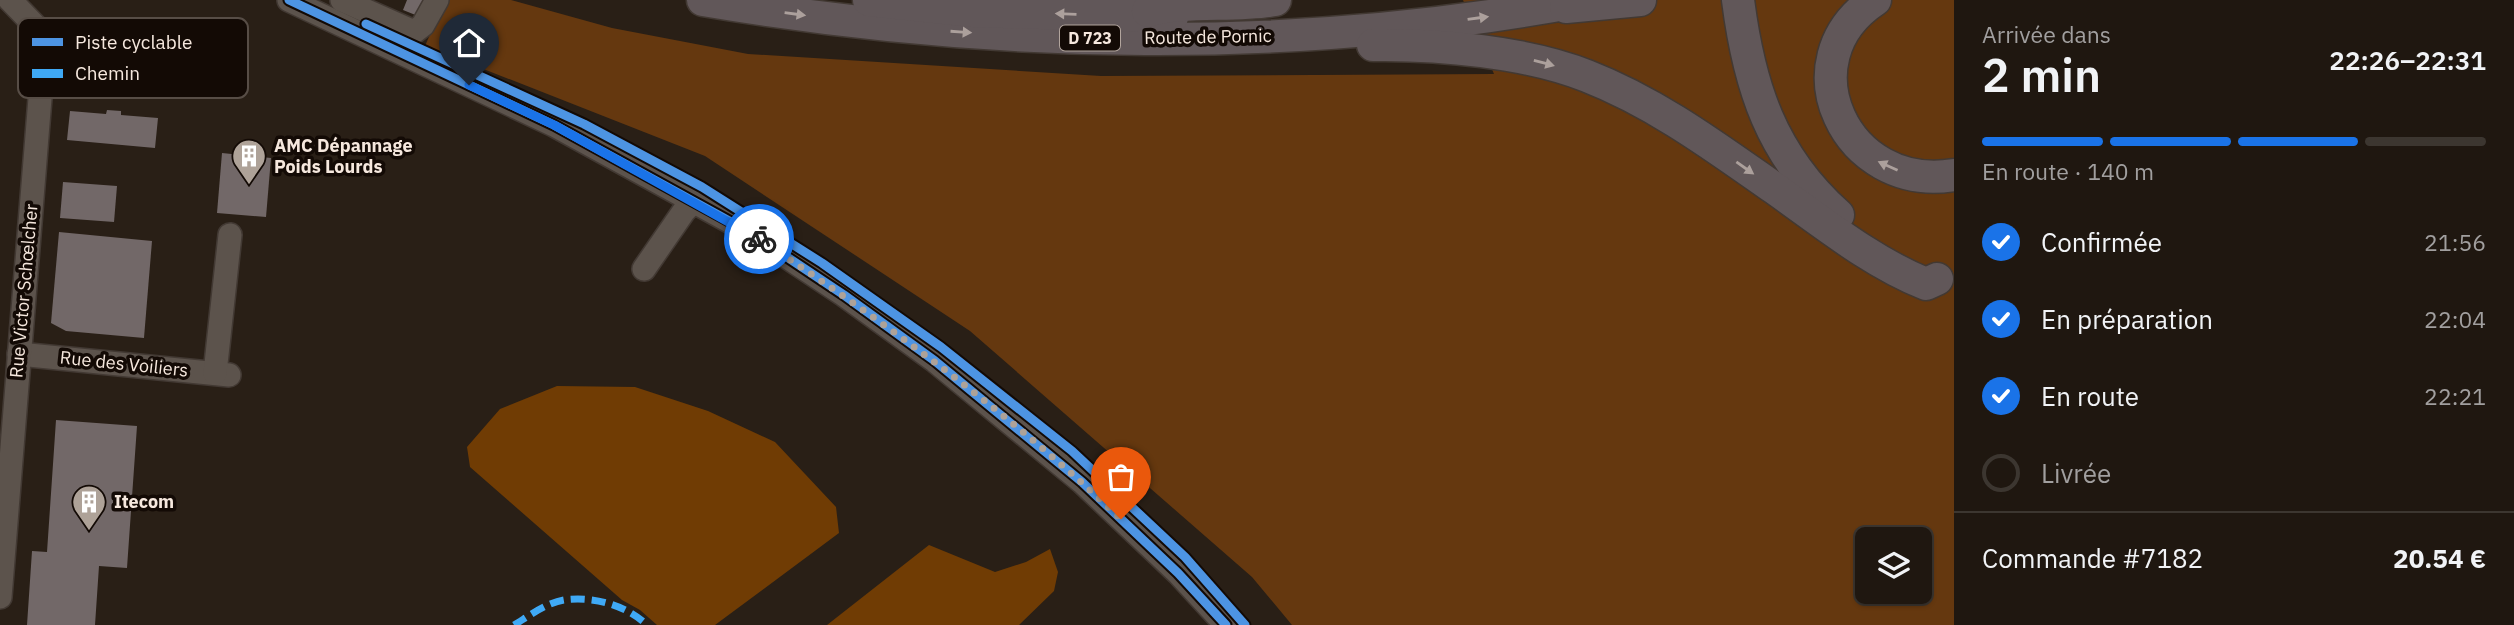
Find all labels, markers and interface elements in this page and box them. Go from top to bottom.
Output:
one-way arrow [1055,8,1077,20]
one-way arrow [784,9,806,20]
one-way arrow [1467,12,1489,23]
pin [439,13,499,85]
legend [18,18,248,98]
text: Arrivée dans [1982,19,2111,49]
icon: home [450,24,488,62]
street label: Route de Pornic [1144,24,1272,49]
road number: D 723 [1060,26,1120,50]
one-way arrow [950,27,972,38]
text: Piste cyclable [75,30,192,54]
text: 22:26–22:31 [2329,43,2486,77]
text: 2 min [1982,45,2101,105]
one-way arrow [1534,58,1556,69]
text: Chemin [75,61,140,85]
place label: AMC Dépannage Poids Lourds [274,134,413,178]
building icon: AMC Dépannage Poids Lourds [230,137,268,186]
text: En route · 140 m [1982,156,2154,186]
one-way arrow [1878,160,1898,172]
one-way arrow [1736,161,1754,175]
street label: Rue Victor Schœlcher [4,203,43,379]
courier [724,204,794,274]
icon: bike [740,220,778,258]
icon: check [1982,223,2020,261]
text: Confirmée [2041,225,2162,259]
text: 21:56 [2424,227,2486,257]
icon: check [1982,300,2020,338]
text: En préparation [2041,302,2213,336]
text: 22:04 [2424,304,2486,334]
street label: Rue des Voiliers [59,345,189,382]
icon: check [1982,377,2020,415]
text: En route [2041,379,2139,413]
text: 22:21 [2424,381,2486,411]
pin [1091,447,1151,519]
text: Livrée [2041,456,2111,490]
icon: bag [1102,458,1140,496]
building icon: Itecom [70,483,108,532]
place label: Itecom [114,490,174,513]
map controls [1855,527,1932,604]
button: layers [1855,527,1932,604]
text: Commande #7182 [1982,541,2203,575]
text: 20.54 € [2393,541,2486,575]

